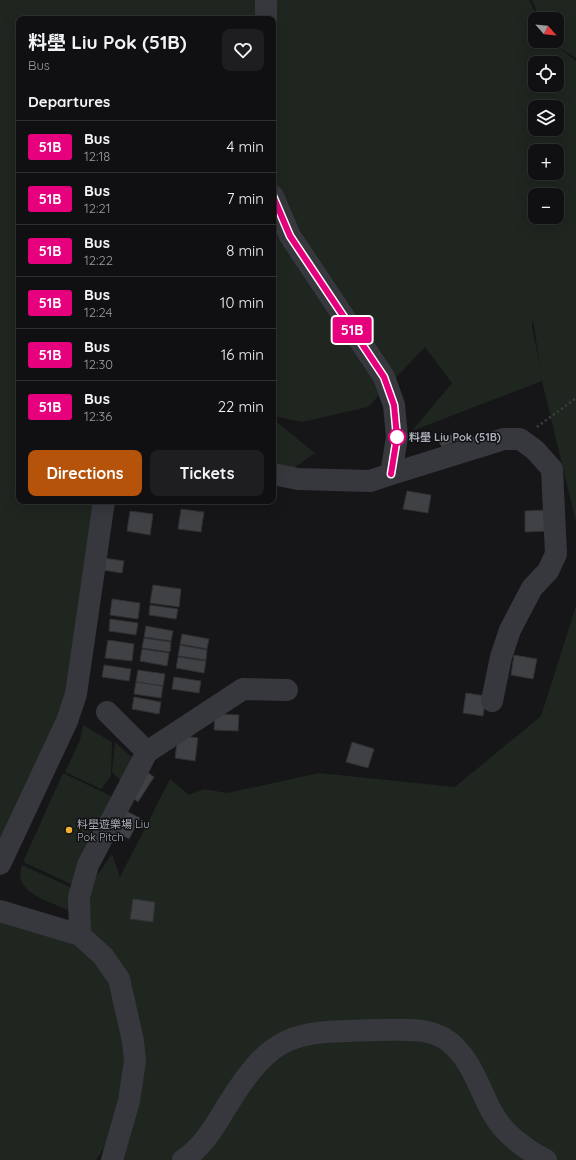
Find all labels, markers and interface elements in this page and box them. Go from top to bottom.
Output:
north arrow [528,12,564,48]
map controls [528,12,564,224]
button: heart [222,29,264,71]
text: 料壆 Liu Pok (51B) [28,30,187,54]
button: locate [528,56,564,92]
text: Bus [28,57,50,73]
text: Departures [28,92,110,111]
button: layers [528,100,564,136]
text: Bus [84,129,110,148]
text: 4 min [226,137,264,156]
text: 51B [39,138,61,156]
button: + [528,144,564,180]
text: 12:18 [84,148,110,164]
text: Bus [84,181,110,200]
button: − [528,188,564,224]
text: 7 min [227,189,264,208]
text: 51B [39,190,61,208]
text: 12:21 [84,200,110,216]
text: Bus [84,233,110,252]
text: 8 min [226,241,264,260]
text: 51B [39,242,61,260]
text: 12:22 [84,252,113,268]
text: Bus [84,285,110,304]
text: 10 min [220,293,264,312]
text: 51B [39,294,61,312]
text: 12:24 [84,304,112,320]
line badge: 51B [329,317,375,343]
text: 51B [341,321,363,339]
text: Bus [84,337,110,356]
text: 16 min [221,345,264,364]
text: 51B [39,346,61,364]
text: 12:30 [84,356,113,372]
text: Bus [84,389,110,408]
text: 22 min [218,397,264,416]
text: 51B [39,398,61,416]
text: 12:36 [84,408,112,424]
marker: 料壆 Liu Pok (51B) [388,428,406,446]
place label: 料壆 Liu Pok (51B) [409,430,501,444]
button: Directions [28,450,142,496]
button: Tickets [150,450,264,496]
place label: 料壆遊樂場 Liu Pok Pitch [77,817,149,844]
marker: 料壆遊樂場 Liu Pok Pitch [64,825,74,835]

